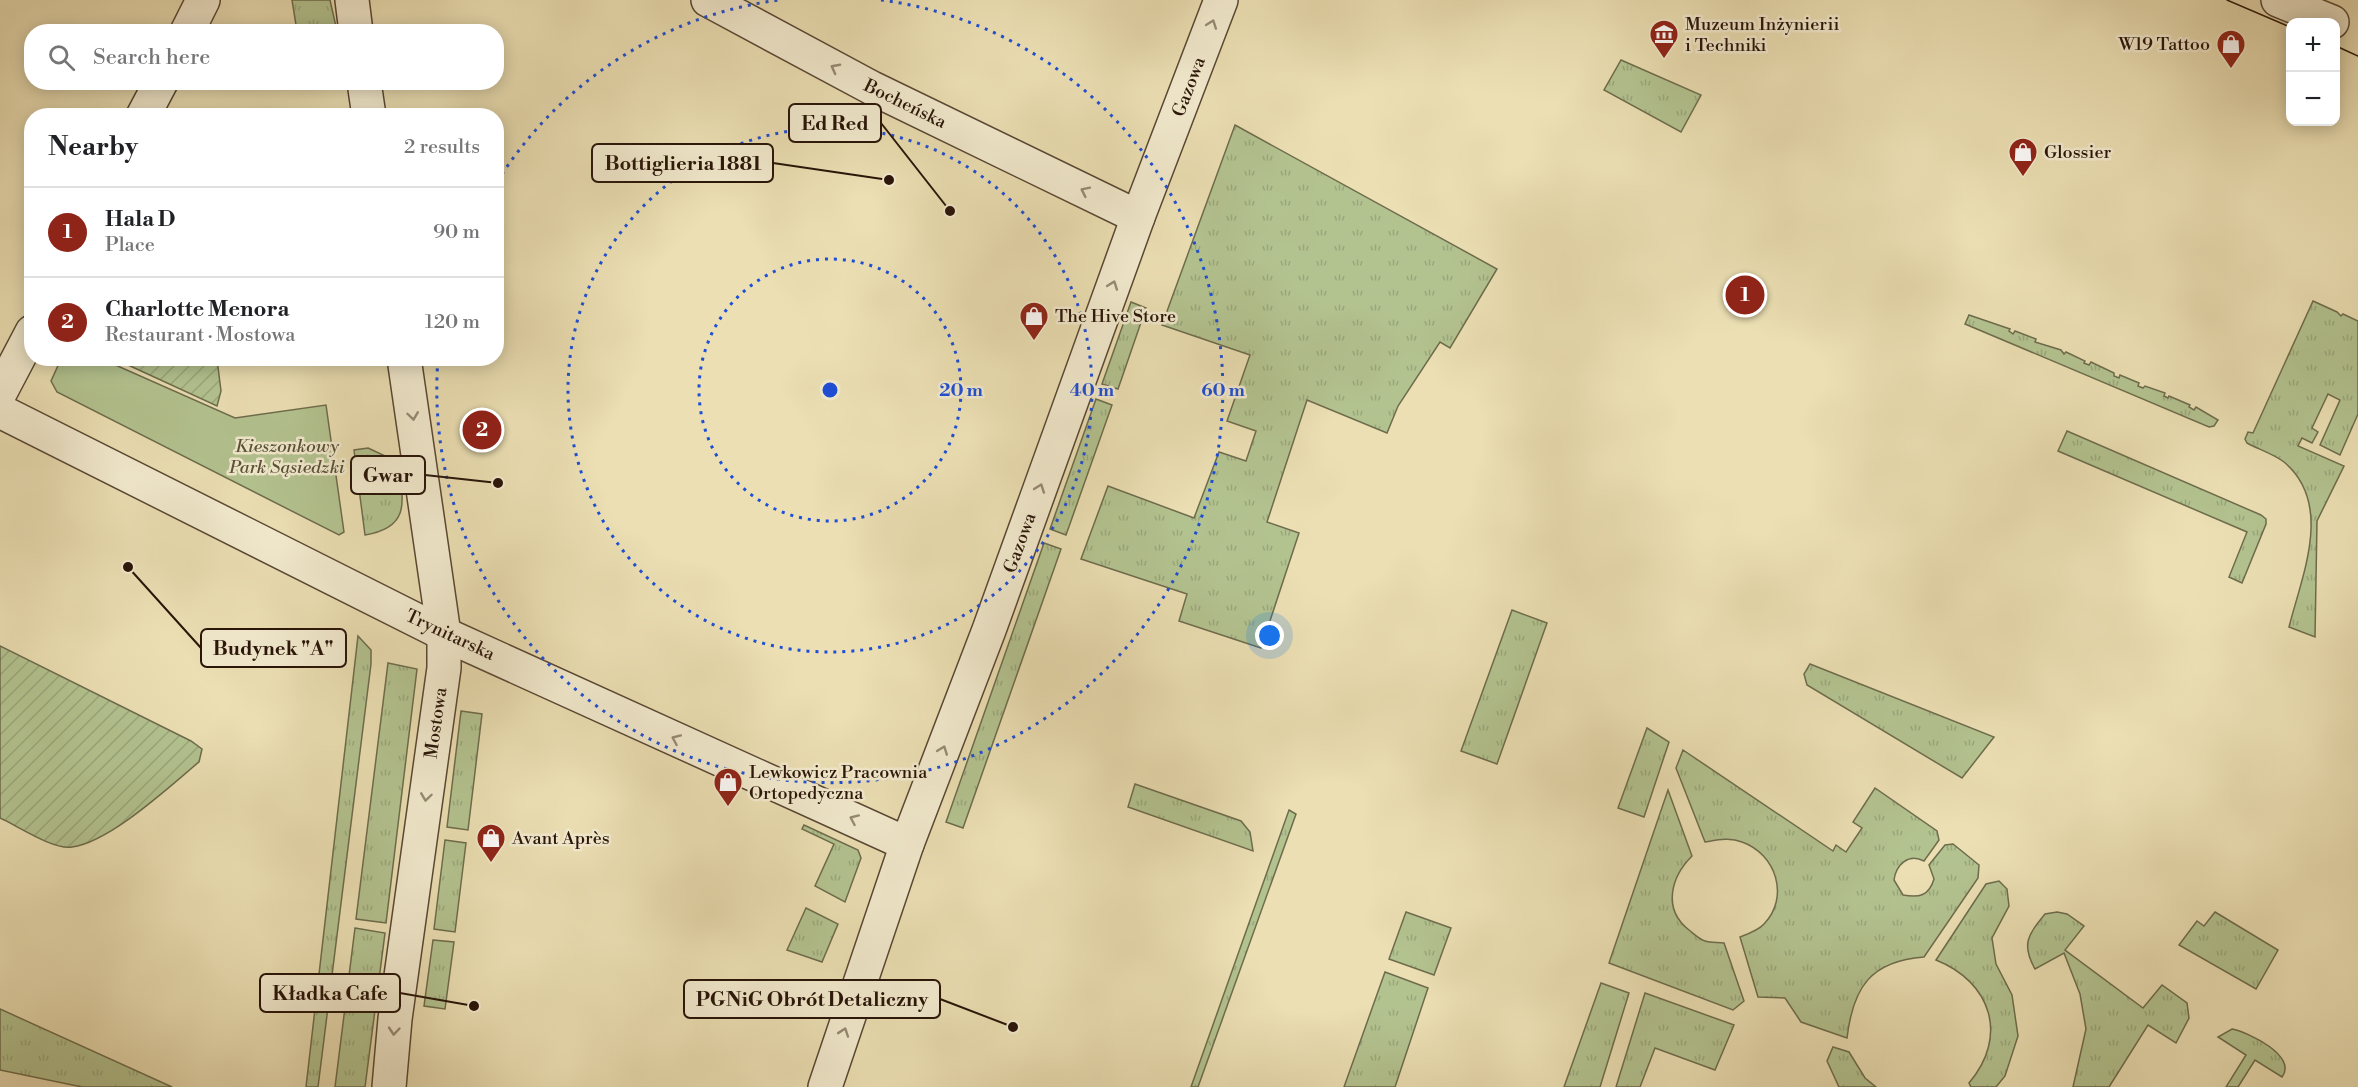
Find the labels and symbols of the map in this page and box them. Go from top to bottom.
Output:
place label: Muzeum Inżynierii i Techniki [1685,13,1839,57]
museum icon: Muzeum Inżynierii i Techniki [1648,18,1680,60]
one-way arrow [1205,20,1218,30]
shop icon: W19 Tattoo [2215,28,2247,70]
place label: W19 Tattoo [2117,33,2210,56]
street label: Gazowa [1167,53,1211,120]
one-way arrow [831,64,841,75]
street label: Bocheńska [859,74,951,134]
callout: Ed Red [789,104,881,142]
text: Ed Red [801,112,869,137]
shop icon: Glossier [2007,136,2039,178]
place label: Glossier [2044,141,2112,164]
callout: Bottiglieria 1881 [592,144,773,182]
text: Bottiglieria 1881 [604,152,762,177]
one-way arrow [1081,187,1092,199]
pin: 1 [1726,272,1764,318]
one-way arrow [1106,280,1119,291]
shop icon: The Hive Store [1018,300,1050,342]
place label: The Hive Store [1055,305,1176,328]
text: 20 m [939,379,983,402]
text: 40 m [1070,379,1115,402]
text: 60 m [1201,379,1245,402]
centre of rings [820,380,840,400]
pin: 2 [462,408,502,452]
one-way arrow [406,412,418,421]
park label: Kieszonkowy Park Sąsiedzki [228,435,345,479]
callout: Gwar [351,456,425,494]
text: Gwar [363,464,413,489]
one-way arrow [1033,483,1045,494]
street label: Gazowa [999,509,1042,576]
street label: Trynitarska [402,604,499,666]
your location [1255,621,1284,650]
callout: Budynek "A" [201,629,346,667]
text: Budynek "A" [213,637,333,662]
street label: Mostowa [420,685,452,760]
one-way arrow [672,734,683,746]
one-way arrow [936,745,948,756]
place label: Lewkowicz Pracownia Ortopedyczna [749,761,928,805]
shop icon: Lewkowicz Pracownia Ortopedyczna [712,766,744,808]
one-way arrow [421,792,433,801]
one-way arrow [850,814,861,826]
shop icon: Avant Après [475,822,507,864]
place label: Avant Après [511,827,610,850]
callout: Kładka Cafe [260,974,400,1012]
callout: PGNiG Obrót Detaliczny [684,980,940,1018]
text: Kładka Cafe [272,982,388,1007]
text: PGNiG Obrót Detaliczny [696,988,929,1013]
one-way arrow [388,1027,401,1036]
one-way arrow [836,1027,849,1038]

